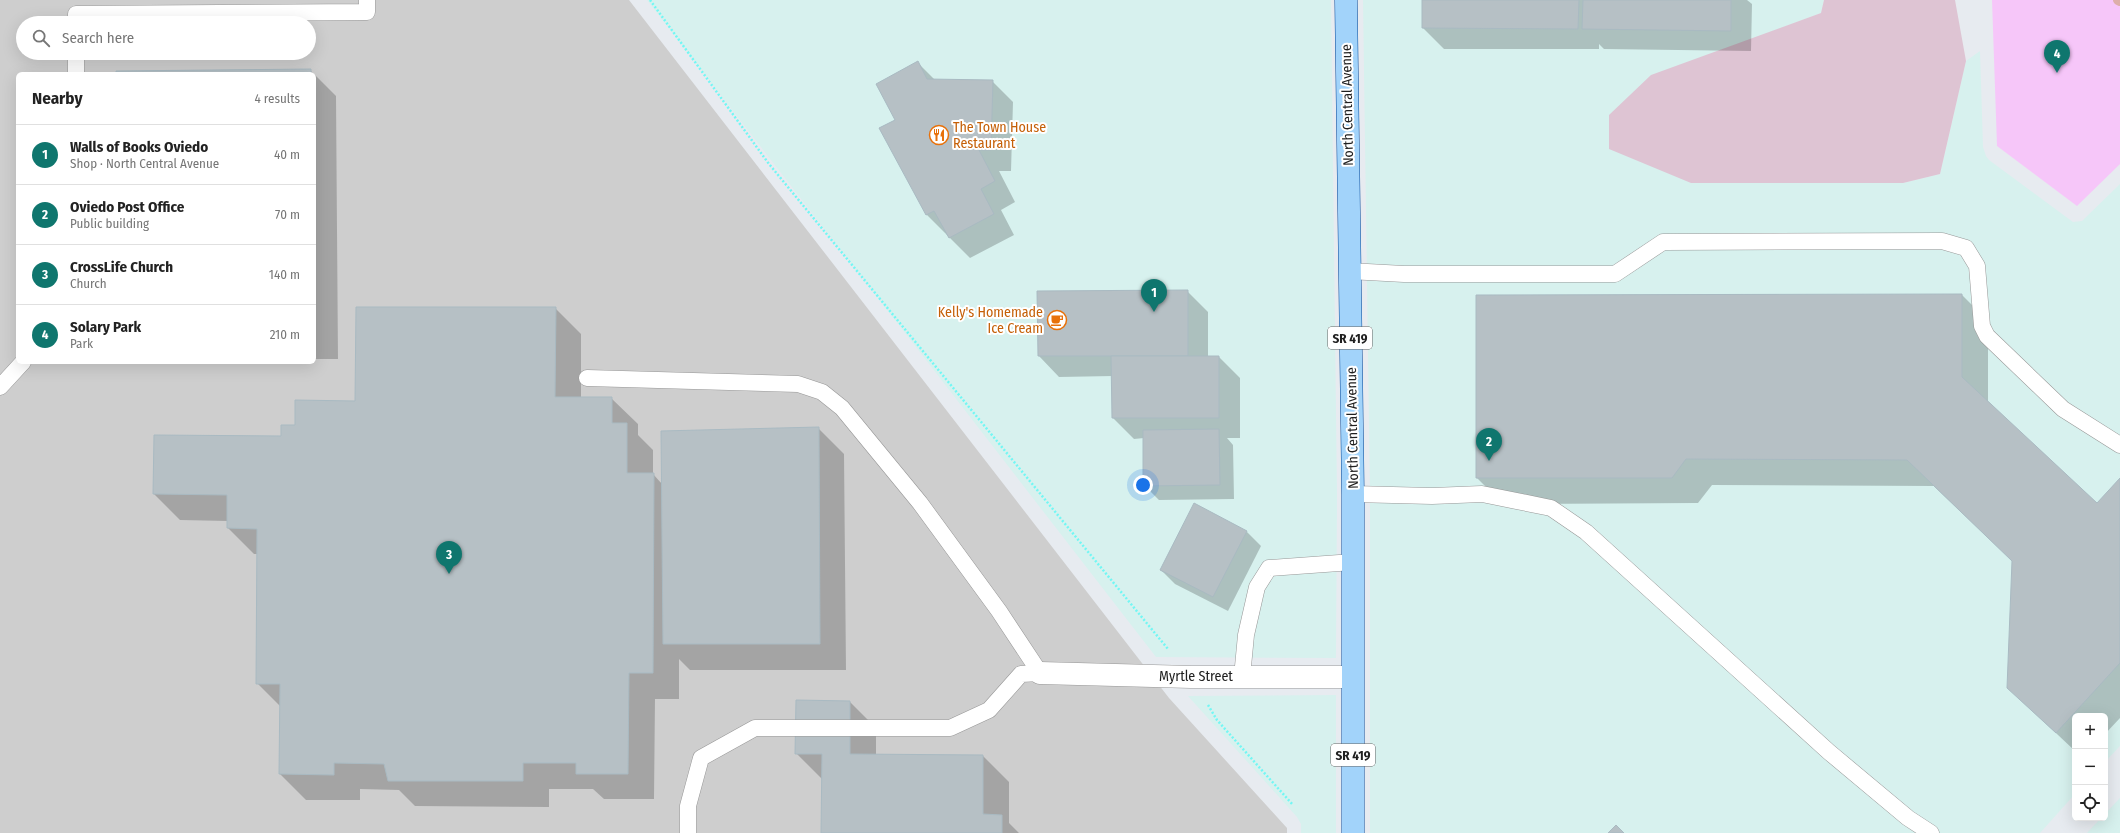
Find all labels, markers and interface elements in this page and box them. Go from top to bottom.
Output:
search box [16,16,316,60]
icon: search [30,27,52,49]
text: Search here [62,29,134,47]
pin: 4 [2044,40,2070,73]
street label: North Central Avenue [1338,44,1357,166]
text: Nearby [32,88,83,109]
text: 4 results [254,91,300,106]
place label: The Town House Restaurant [953,119,1046,152]
restaurant icon: The Town House Restaurant [928,124,950,146]
text: Walls of Books Oviedo [70,138,208,156]
text: 1 [42,147,48,162]
text: 40 m [274,147,300,162]
text: Shop · North Central Avenue [70,156,219,171]
text: Oviedo Post Office [70,198,184,216]
text: 2 [42,207,48,222]
text: 70 m [275,207,300,222]
text: Public building [70,216,149,231]
text: CrossLife Church [70,258,173,276]
text: 3 [42,267,48,282]
text: 140 m [269,267,300,282]
text: Church [70,276,107,291]
pin: 1 [1141,279,1167,312]
place label: Kelly's Homemade Ice Cream [938,304,1043,337]
cafe icon: Kelly's Homemade Ice Cream [1046,309,1068,331]
text: Solary Park [70,318,141,336]
text: 4 [42,327,48,342]
text: 210 m [270,327,300,342]
road number: SR 419 [1328,327,1372,349]
text: Park [70,336,93,351]
street label: North Central Avenue [1343,367,1362,489]
pin: 2 [1476,428,1502,461]
your location [1133,475,1153,495]
pin: 3 [436,541,462,574]
street label: Myrtle Street [1159,668,1233,685]
map controls [2072,713,2108,821]
button: + [2072,713,2108,749]
road number: SR 419 [1331,744,1375,766]
button: − [2072,749,2108,785]
button: locate [2072,785,2108,821]

